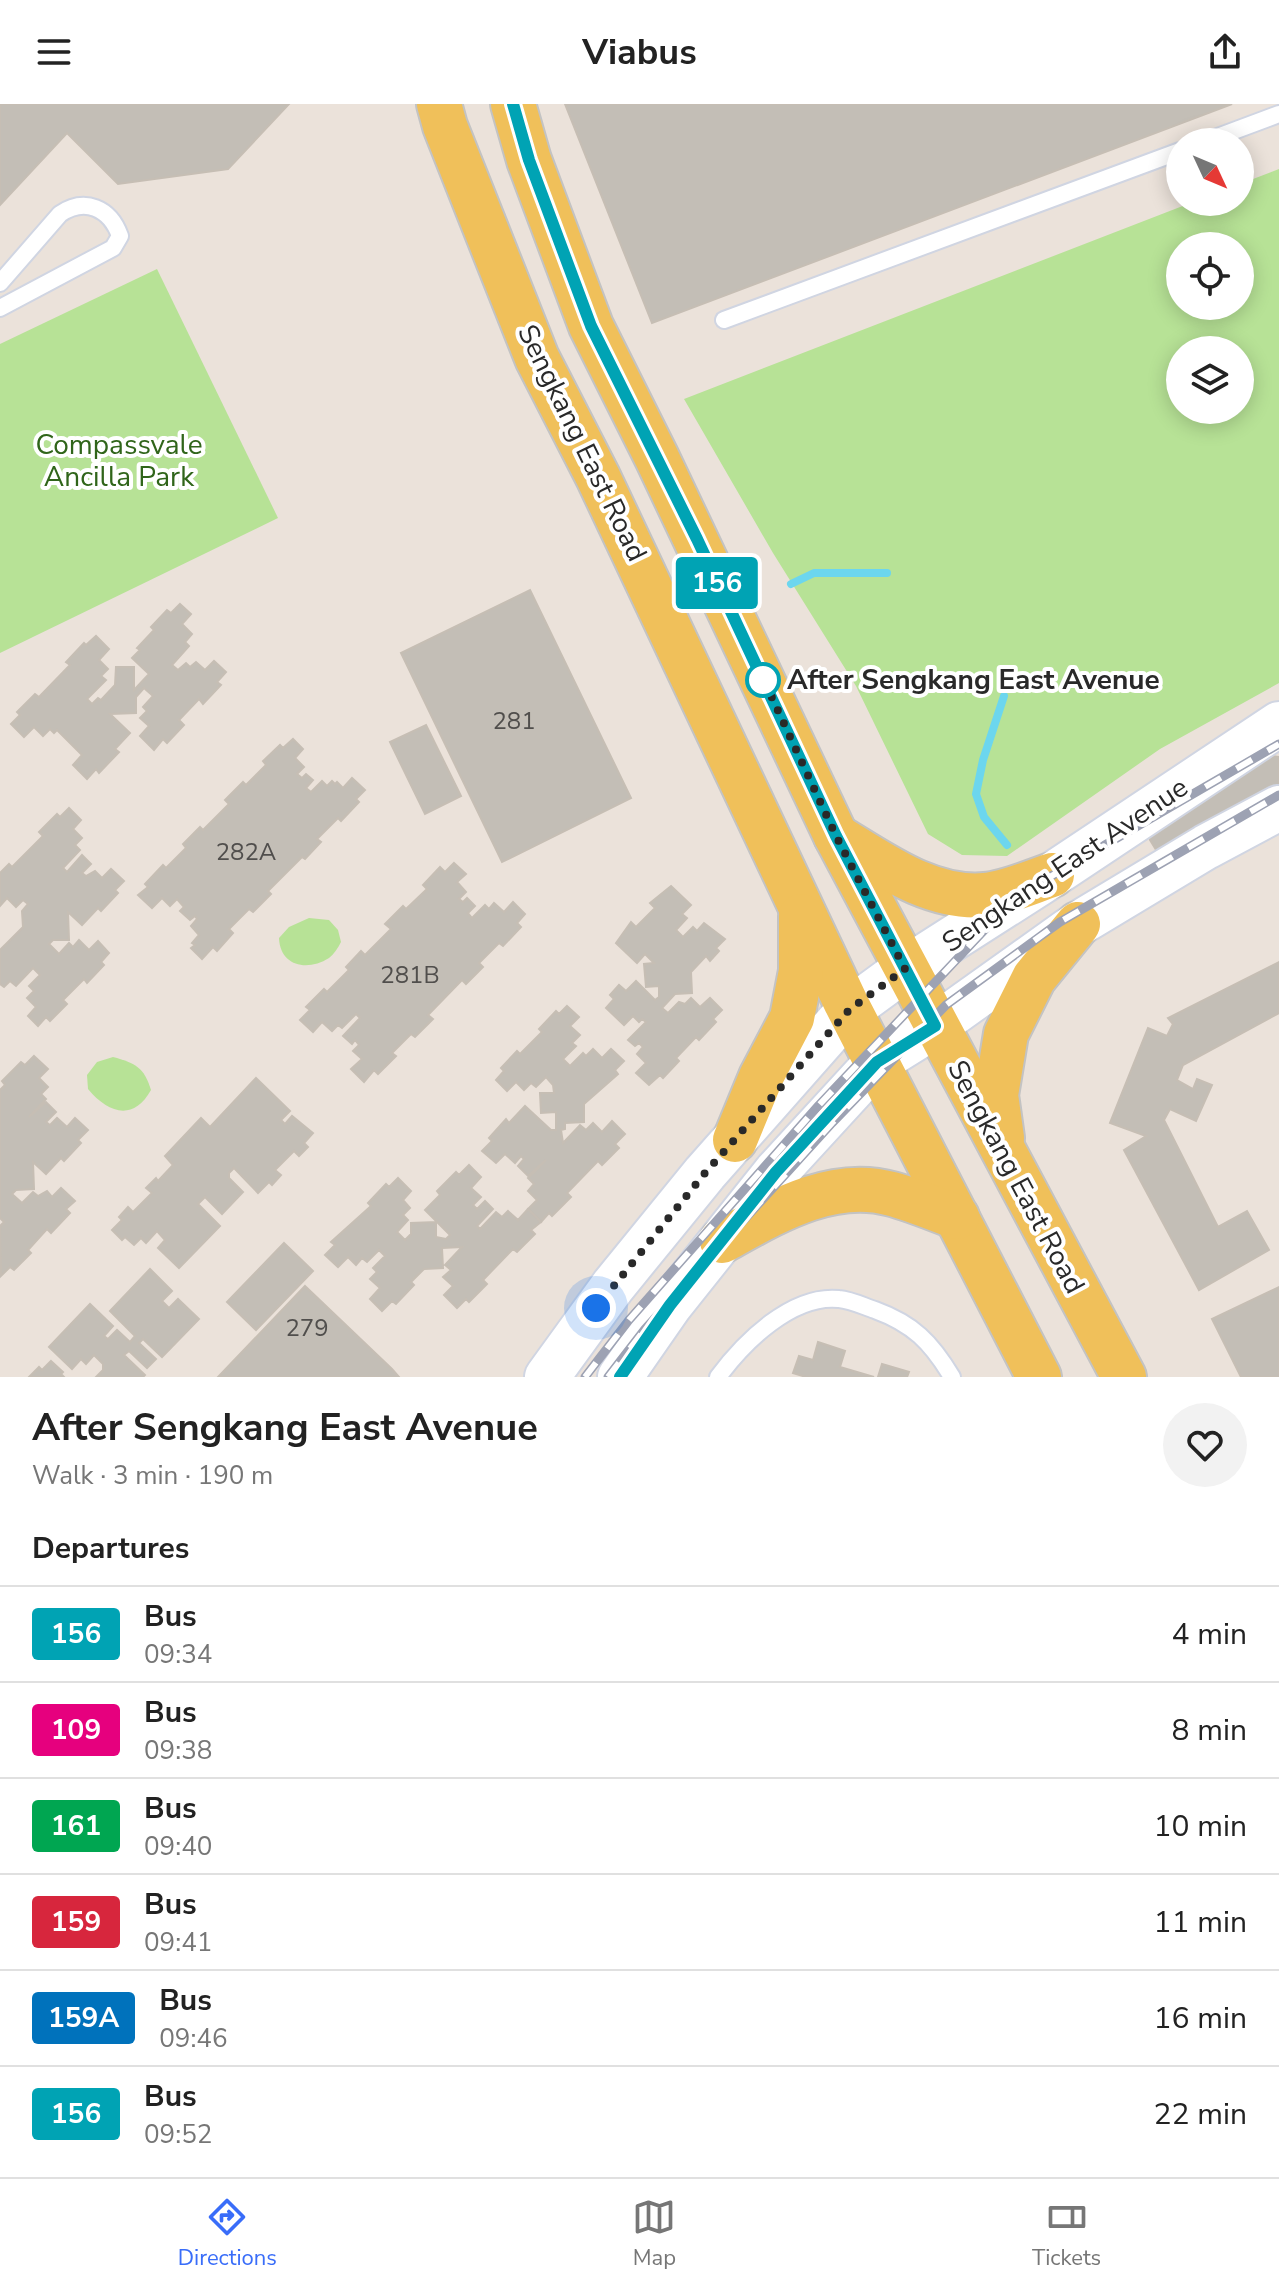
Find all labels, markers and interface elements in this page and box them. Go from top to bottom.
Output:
text: Viabus [582,28,697,77]
icon: menu [32,30,76,74]
icon: share [1203,30,1247,74]
north arrow [1166,128,1254,216]
map controls [1166,128,1254,424]
button: locate [1166,232,1254,320]
street label: Sengkang East Road [508,318,656,568]
button: layers [1166,336,1254,424]
park label: Compassvale Ancilla Park [35,426,203,496]
line badge: 156 [671,557,763,609]
text: 156 [692,564,742,602]
place label: After Sengkang East Avenue [787,661,1160,699]
marker: After Sengkang East Avenue [746,663,780,697]
house number: 281 [492,705,536,737]
street label: Sengkang East Avenue [934,768,1196,962]
house number: 282A [216,836,277,868]
house number: 281B [380,959,440,991]
street label: Sengkang East Road [938,1054,1094,1300]
your location [576,1288,616,1328]
house number: 279 [285,1312,329,1344]
text: After Sengkang East Avenue [32,1402,538,1453]
button: heart [1163,1403,1247,1487]
text: Walk · 3 min · 190 m [32,1458,273,1493]
text: Departures [32,1528,189,1569]
text: Bus [144,1596,197,1637]
text: 4 min [1172,1614,1247,1655]
text: 156 [51,1615,101,1653]
text: 09:34 [144,1637,212,1672]
text: Bus [144,1692,197,1733]
text: 8 min [1172,1710,1247,1751]
text: 109 [51,1711,101,1749]
text: 09:38 [144,1733,212,1768]
text: Bus [144,1788,197,1829]
text: 10 min [1154,1806,1247,1847]
text: 161 [51,1807,101,1845]
text: 09:40 [144,1829,212,1864]
text: Bus [144,1884,197,1925]
text: 11 min [1154,1902,1247,1943]
text: 159 [51,1903,101,1941]
text: 09:41 [144,1925,212,1960]
text: Bus [159,1980,212,2021]
text: 16 min [1154,1998,1247,2039]
text: 159A [48,1999,119,2037]
text: 09:46 [159,2021,228,2056]
text: Bus [144,2076,197,2117]
text: 22 min [1154,2094,1247,2135]
text: 156 [51,2095,101,2133]
text: 09:52 [144,2117,212,2152]
tab: Directions [178,2195,277,2273]
tab: Map [632,2195,676,2273]
tab: Tickets [1032,2195,1101,2273]

